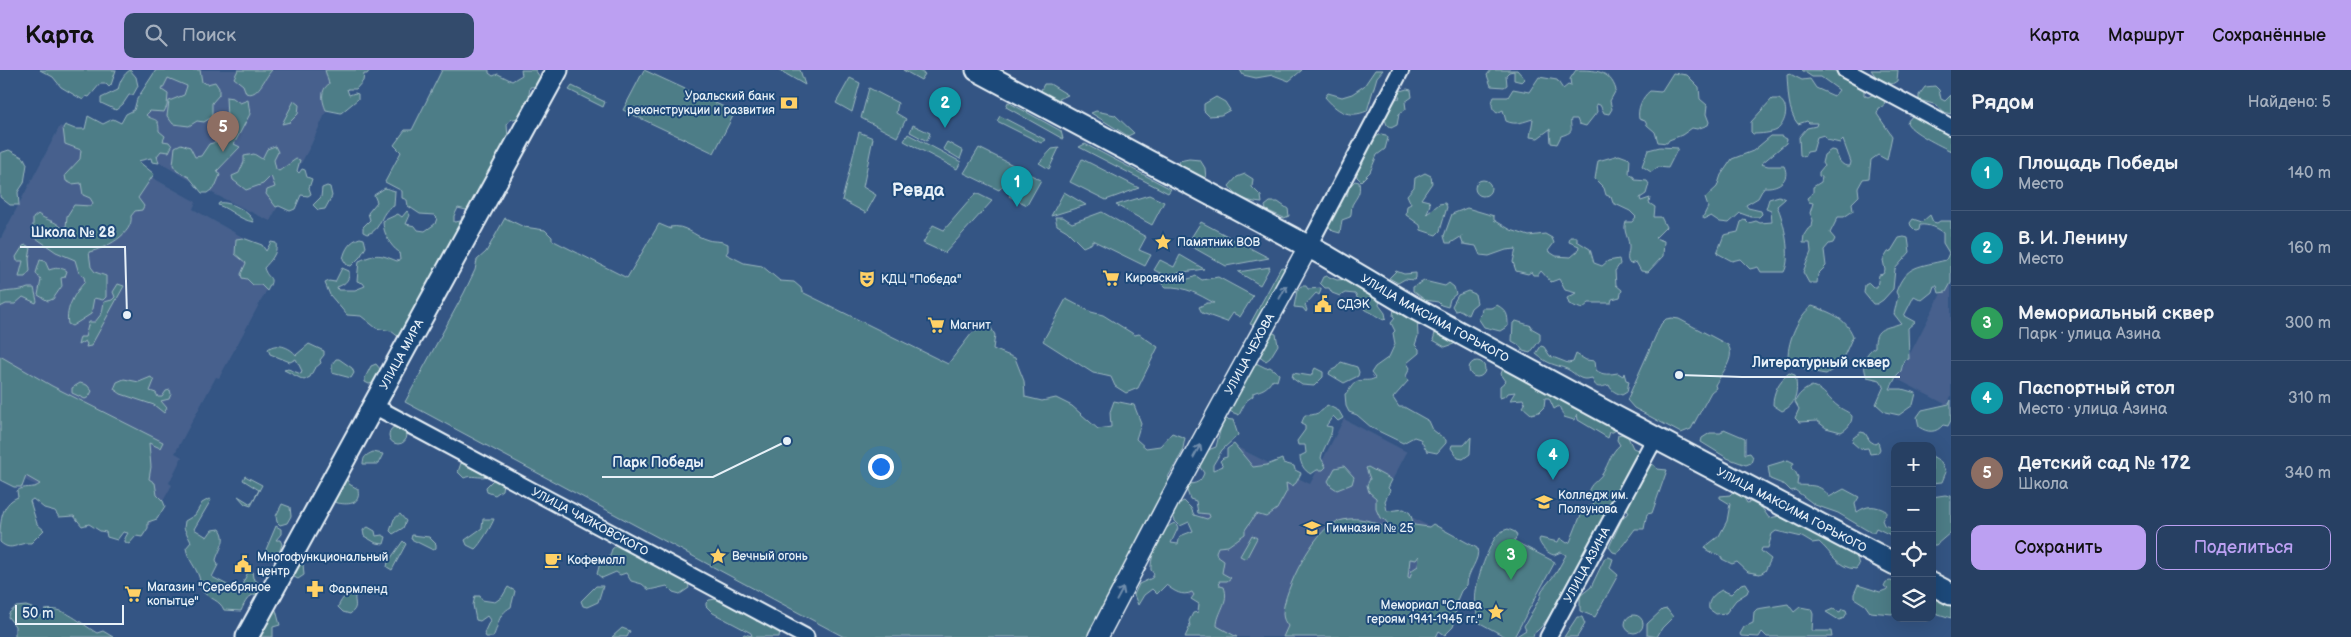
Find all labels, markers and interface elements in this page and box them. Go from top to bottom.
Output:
search box [124,13,474,58]
text: Карта [25,21,94,50]
icon: search [142,21,170,49]
text: Поиск [182,24,236,47]
text: Карта [2029,25,2080,46]
text: Маршрут [2108,25,2184,46]
text: Сохранённые [2212,25,2326,46]
pin: 2 [929,87,961,128]
place label: Уральский банк реконструкции и развития [627,89,776,118]
text: Рядом [1971,90,2034,115]
bank icon: Уральский банк реконструкции и развития [779,93,799,113]
text: Найдено: 5 [2248,93,2331,112]
pin: 5 [207,111,239,152]
text: Площадь Победы [2018,152,2178,175]
text: 1 [1984,164,1990,183]
text: 140 m [2288,164,2331,183]
pin: 1 [1001,166,1033,207]
text: Место [2018,175,2064,194]
district label: Ревда [892,180,945,201]
callout: Школа № 28 [20,218,125,247]
text: Школа № 28 [31,224,115,241]
text: В. И. Ленину [2018,227,2128,250]
place icon: Памятник ВОВ [1153,232,1173,252]
place label: Памятник ВОВ [1177,235,1261,250]
text: 2 [1982,239,1992,258]
text: 160 m [2288,239,2331,258]
text: Место [2018,250,2064,269]
supermarket icon: Кировский [1101,268,1121,288]
theatre icon: КДЦ "Победа" [857,269,877,289]
place label: Кировский [1125,271,1185,286]
street label: УЛИЦА МАКСИМА ГОРЬКОГО [1358,271,1512,366]
place label: КДЦ "Победа" [881,272,962,287]
one-way arrow [1278,285,1288,300]
public building icon: СДЭК [1313,294,1333,314]
place label: СДЭК [1337,297,1370,312]
text: Мемориальный сквер [2018,302,2214,325]
street label: УЛИЦА ЧЕХОВА [1221,310,1278,397]
text: 3 [1982,314,1992,333]
text: 300 m [2285,314,2331,333]
supermarket icon: Магнит [926,315,946,335]
street label: УЛИЦА МИРА [376,316,427,392]
place label: Магнит [950,318,991,333]
text: Парк · улица Азина [2018,325,2161,344]
callout: Литературный сквер [1742,348,1900,377]
text: Литературный сквер [1751,354,1891,371]
text: Паспортный стол [2018,377,2175,400]
text: 4 [1982,389,1992,408]
text: 310 m [2288,389,2331,408]
text: Место · улица Азина [2018,400,2167,419]
pin: 4 [1537,439,1569,480]
map controls [1891,442,1936,622]
button: + [1891,442,1936,487]
one-way arrow [1193,444,1203,458]
callout: Парк Победы [602,448,713,477]
text: Детский сад № 172 [2018,452,2191,475]
text: Парк Победы [612,454,704,471]
your location [868,454,894,480]
street label: УЛИЦА МАКСИМА ГОРЬКОГО [1714,464,1870,556]
text: 5 [1982,464,1992,483]
text: 340 m [2284,464,2331,483]
text: Школа [2018,475,2068,494]
street label: УЛИЦА ЧАЙКОВСКОГО [529,484,652,559]
button: − [1891,487,1936,532]
place label: Колледж им. Ползунова [1558,488,1628,517]
school or university icon: Колледж им. Ползунова [1534,492,1554,512]
school or university icon: Гимназия № 25 [1302,518,1322,538]
place label: Гимназия № 25 [1326,521,1414,536]
street label: УЛИЦА АЗИНА [1560,524,1614,605]
button: Сохранить [1971,525,2146,570]
button: Поделиться [2156,525,2331,570]
button: locate [1891,532,1936,577]
pin: 3 [1495,539,1527,580]
place icon: Вечный огонь [708,546,728,566]
place label: Вечный огонь [732,549,808,564]
place label: Многофункциональный центр [257,550,389,579]
cafe icon: Кофемолл [543,550,563,570]
place label: Кофемолл [567,553,626,568]
public building icon: Многофункциональный центр [233,554,253,574]
button: layers [1891,577,1936,622]
pharmacy icon: Фармленд [305,579,325,599]
place label: Магазин "Серебряное копытце" [147,580,271,609]
place label: Фармленд [329,582,388,597]
supermarket icon: Магазин "Серебряное копытце" [123,584,143,604]
one-way arrow [1116,587,1125,602]
place label: Мемориал "Слава героям 1941-1945 гг." [1367,598,1482,627]
scale bar [15,602,124,625]
place icon: Мемориал "Слава героям 1941-1945 гг." [1486,602,1506,622]
text: 50 m [22,605,54,622]

